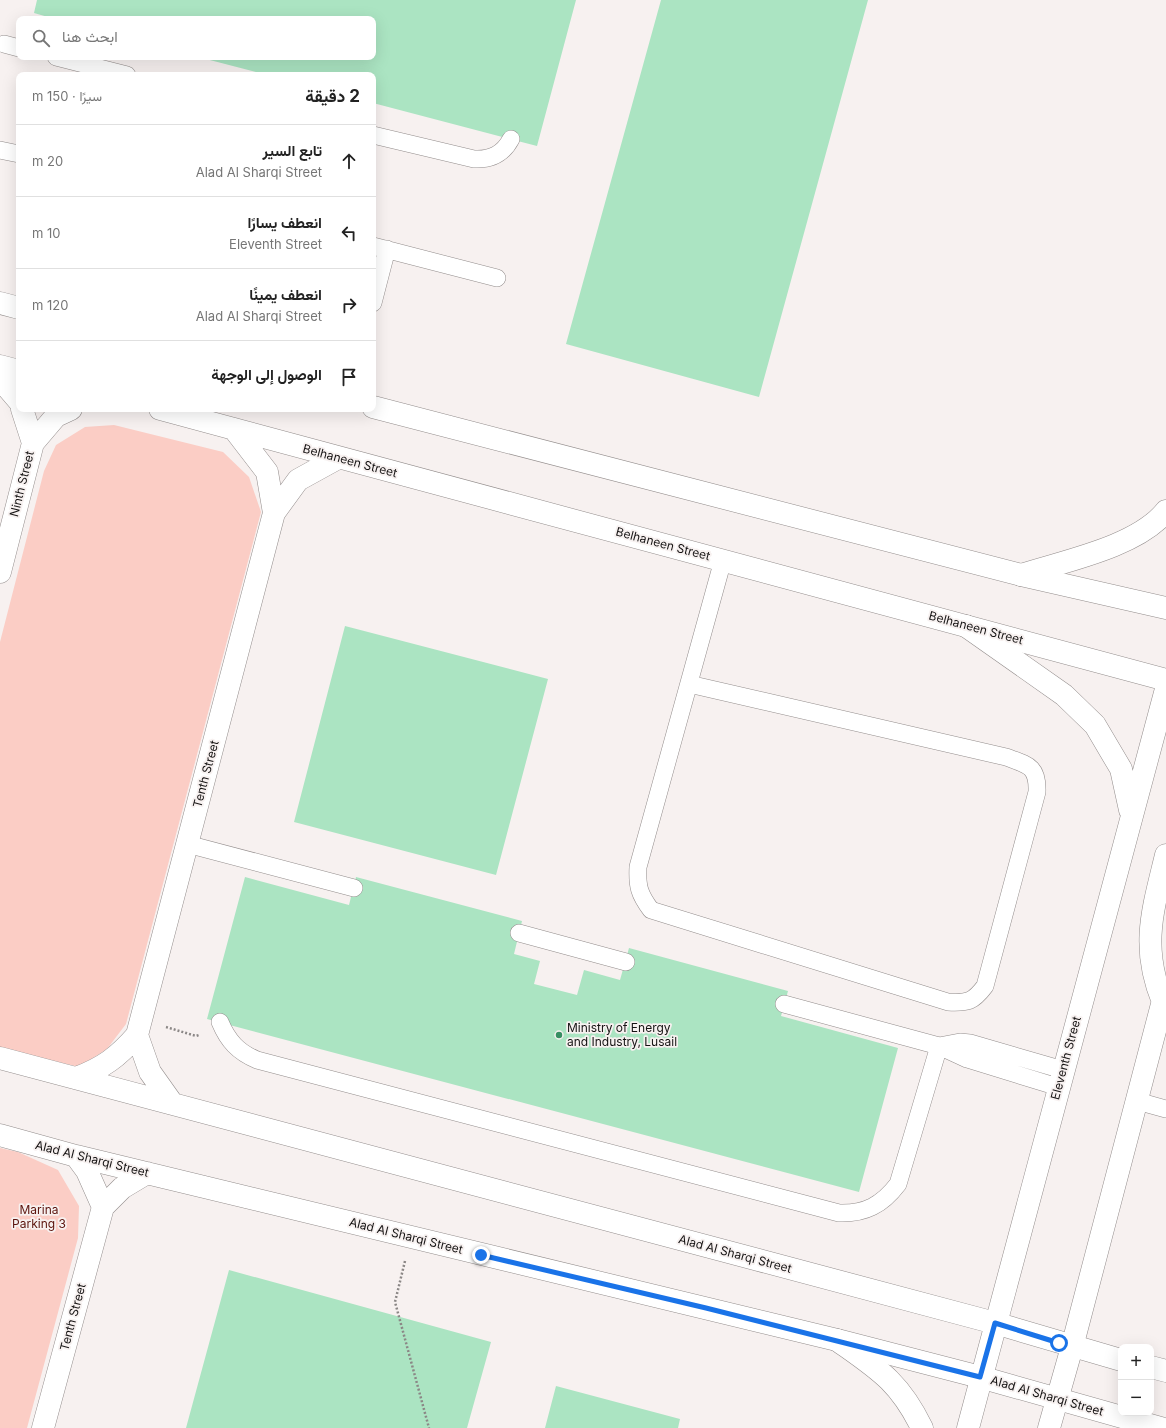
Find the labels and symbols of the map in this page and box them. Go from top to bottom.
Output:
street label: Belhaneen Street [301,441,399,480]
street label: Ninth Street [6,449,37,518]
street label: Belhaneen Street [614,524,712,563]
street label: Belhaneen Street [927,608,1025,647]
street label: Tenth Street [189,738,222,809]
street label: Eleventh Street [1047,1014,1084,1101]
place label: Ministry of Energy and Industry, Lusail [567,1020,677,1049]
marker: Ministry of Energy and Industry, Lusail [554,1030,564,1040]
street label: Alad Al Sharqi Street [34,1137,151,1180]
park label: Marina Parking 3 [12,1202,66,1231]
street label: Alad Al Sharqi Street [348,1214,465,1257]
street label: Alad Al Sharqi Street [677,1231,793,1276]
route end [472,1246,490,1264]
street label: Tenth Street [56,1281,89,1352]
route start [1050,1334,1068,1352]
street label: Alad Al Sharqi Street [989,1372,1105,1419]

